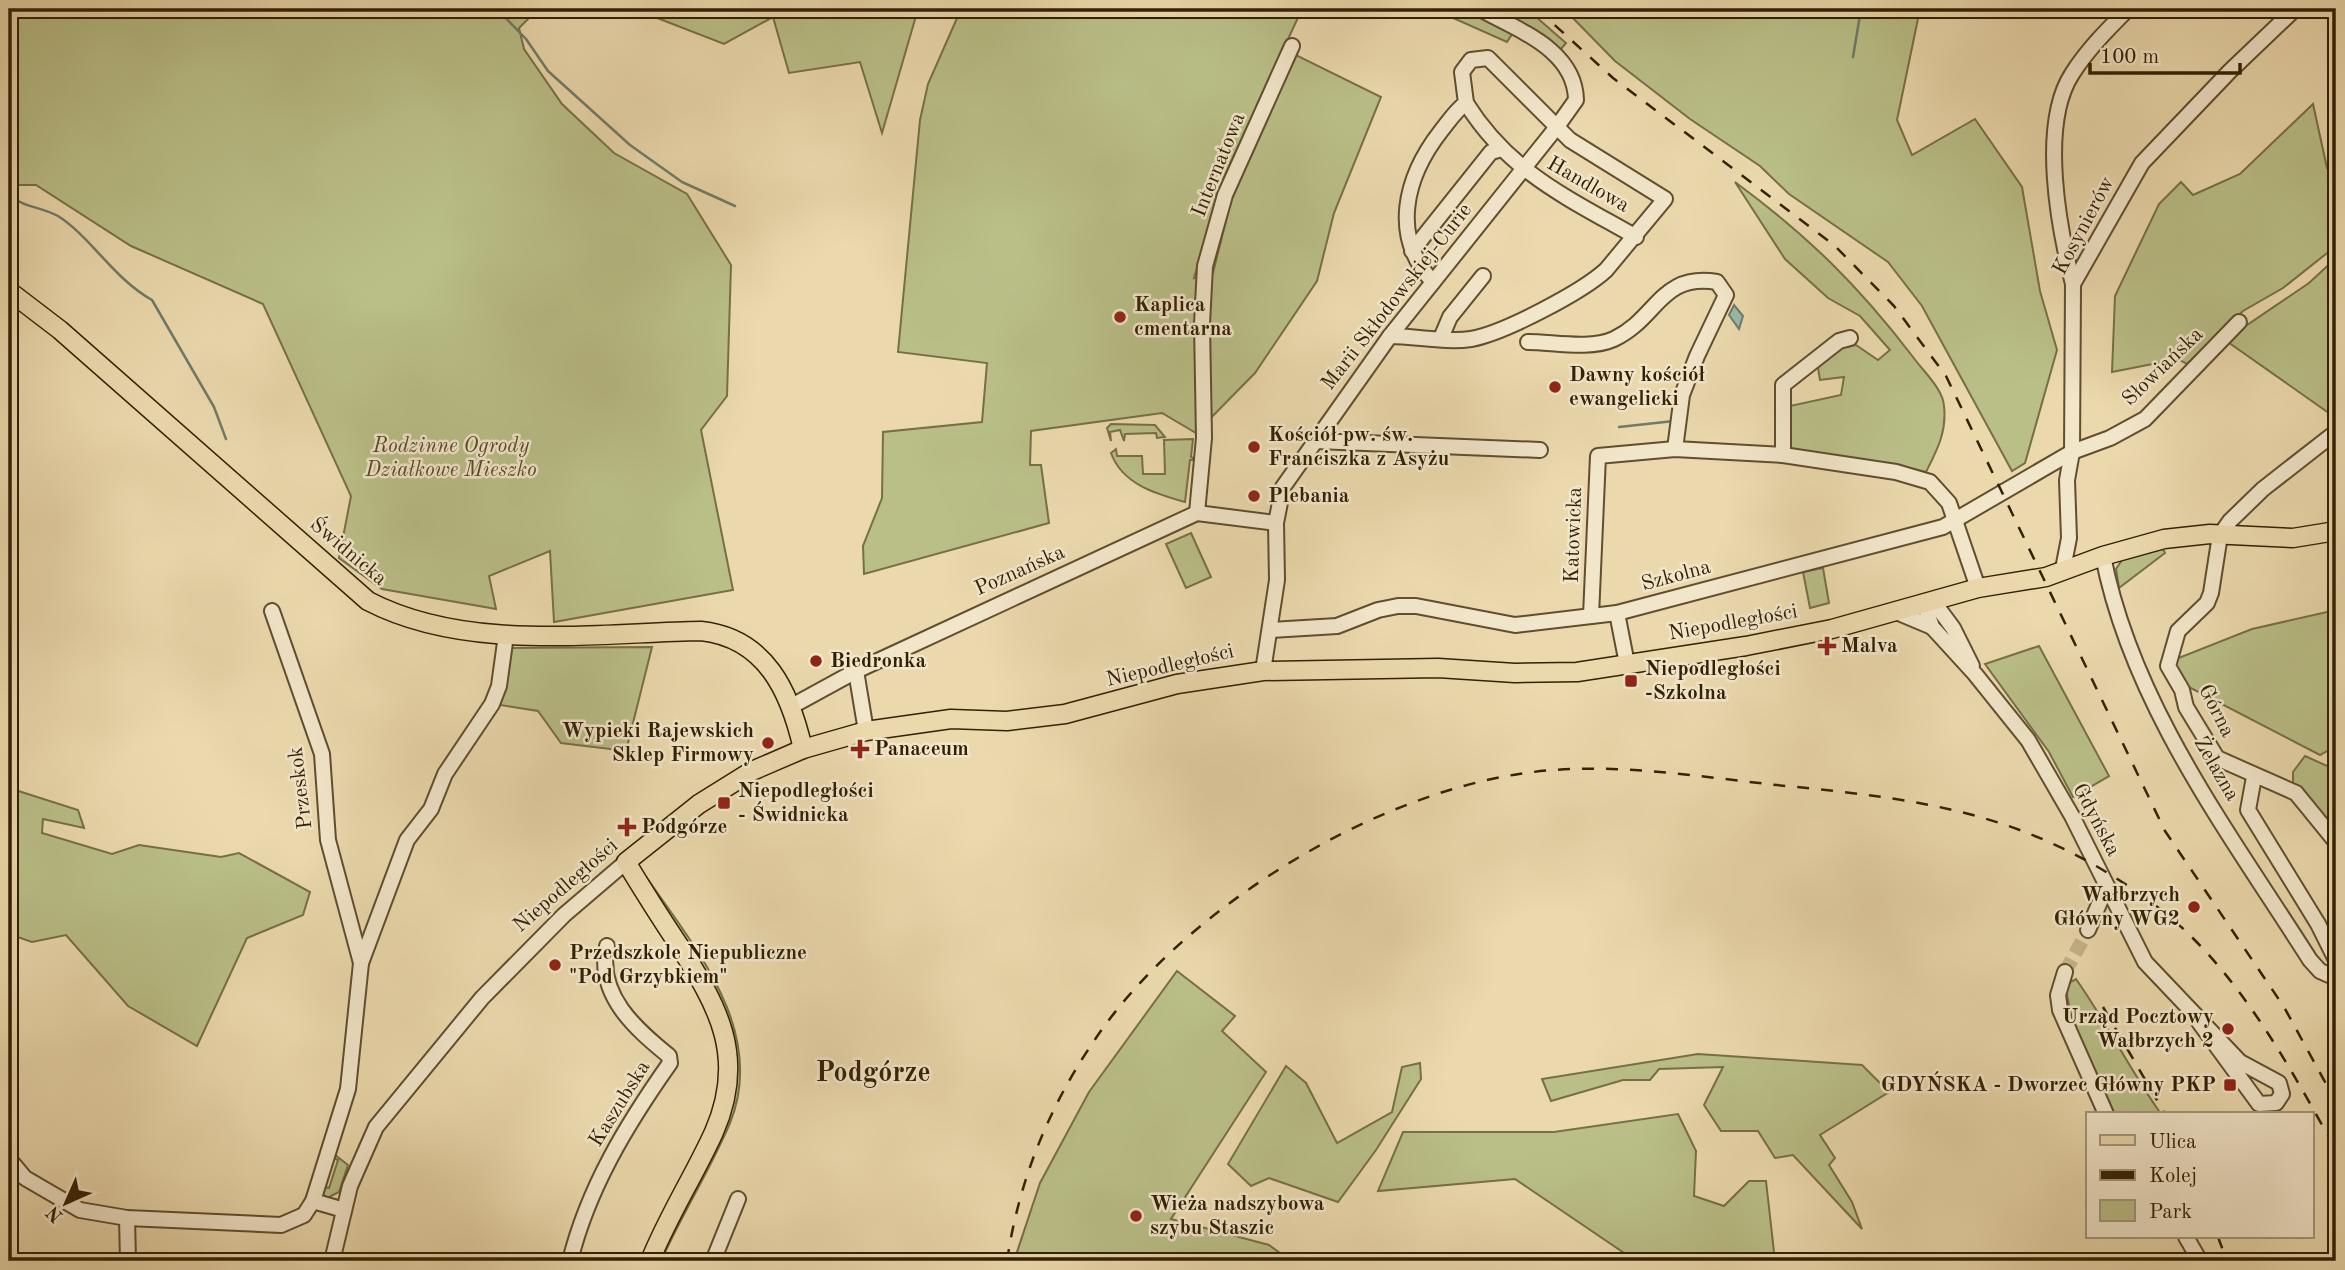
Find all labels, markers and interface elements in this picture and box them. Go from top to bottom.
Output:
scale bar [2090,32,2240,76]
text: 100 m [2100,47,2159,68]
street label: Internatowa [1189,110,1249,220]
street label: Handlowa [1543,153,1633,217]
street label: Kosynierów [2049,173,2119,279]
street label: Marii Skłodowskiej-Curie [1318,200,1476,394]
place label: Kaplica cmentarna [1134,295,1232,340]
marker: Kaplica cmentarna [1112,309,1128,325]
street label: Słowiańska [2119,324,2207,410]
place label: Dawny kościół ewangelicki [1569,365,1706,410]
marker: Dawny kościół ewangelicki [1547,379,1563,395]
place label: Kościół pw. św. Franciszka z Asyżu [1268,425,1449,470]
park label: Rodzinne Ogrody Działkowe Mieszko [364,436,537,481]
marker: Kościół pw. św. Franciszka z Asyżu [1246,439,1262,455]
place label: Plebania [1268,486,1350,507]
street label: Katowicka [1562,487,1586,583]
marker: Plebania [1246,488,1262,504]
street label: Świdnicka [305,510,394,590]
street label: Poznańska [972,542,1068,600]
street label: Szkolna [1639,557,1713,595]
street label: Niepodległości [1667,601,1799,645]
place label: Malva [1841,636,1898,657]
marker: Malva [1819,638,1835,654]
street label: Niepodległości [1104,641,1236,691]
place label: Biedronka [830,651,926,672]
marker: Biedronka [808,653,824,669]
place label: Niepodległości -Szkolna [1645,659,1781,704]
marker: Niepodległości -Szkolna [1623,673,1639,689]
street label: Górna [2194,681,2238,741]
place label: Wypieki Rajewskich Sklep Firmowy [561,721,754,766]
street label: Żelazna [2189,731,2246,805]
marker: Wypieki Rajewskich Sklep Firmowy [760,735,776,751]
place label: Panaceum [874,739,969,760]
marker: Panaceum [852,741,868,757]
street label: Przeskok [286,745,316,831]
street label: Gdyńska [2068,780,2124,860]
place label: Niepodległości - Świdnicka [738,781,874,826]
marker: Niepodległości - Świdnicka [716,795,732,811]
place label: Podgórze [641,817,727,838]
marker: Podgórze [619,819,635,835]
street label: Niepodległości [510,835,622,937]
place label: Wałbrzych Główny WG2 [2053,885,2180,930]
marker: Wałbrzych Główny WG2 [2186,899,2202,915]
place label: Przedszkole Niepubliczne "Pod Grzybkiem" [569,943,807,988]
marker: Przedszkole Niepubliczne "Pod Grzybkiem" [547,957,563,973]
place label: Urząd Pocztowy Wałbrzych 2 [2062,1007,2214,1052]
marker: Urząd Pocztowy Wałbrzych 2 [2220,1021,2236,1037]
street label: Kaszubska [585,1057,655,1151]
district label: Podgórze [815,1060,931,1088]
place label: GDYŃSKA - Dworzec Główny PKP [1881,1071,2216,1096]
marker: GDYŃSKA - Dworzec Główny PKP [2222,1077,2238,1093]
legend [2086,1112,2314,1238]
text: Ulica [2149,1132,2196,1153]
text: Kolej [2149,1166,2197,1187]
north arrow [32,1168,102,1238]
place label: Wieża nadszybowa szybu Staszic [1150,1194,1325,1239]
text: N [44,1201,68,1225]
text: Park [2149,1202,2192,1223]
marker: Wieża nadszybowa szybu Staszic [1128,1208,1144,1224]

